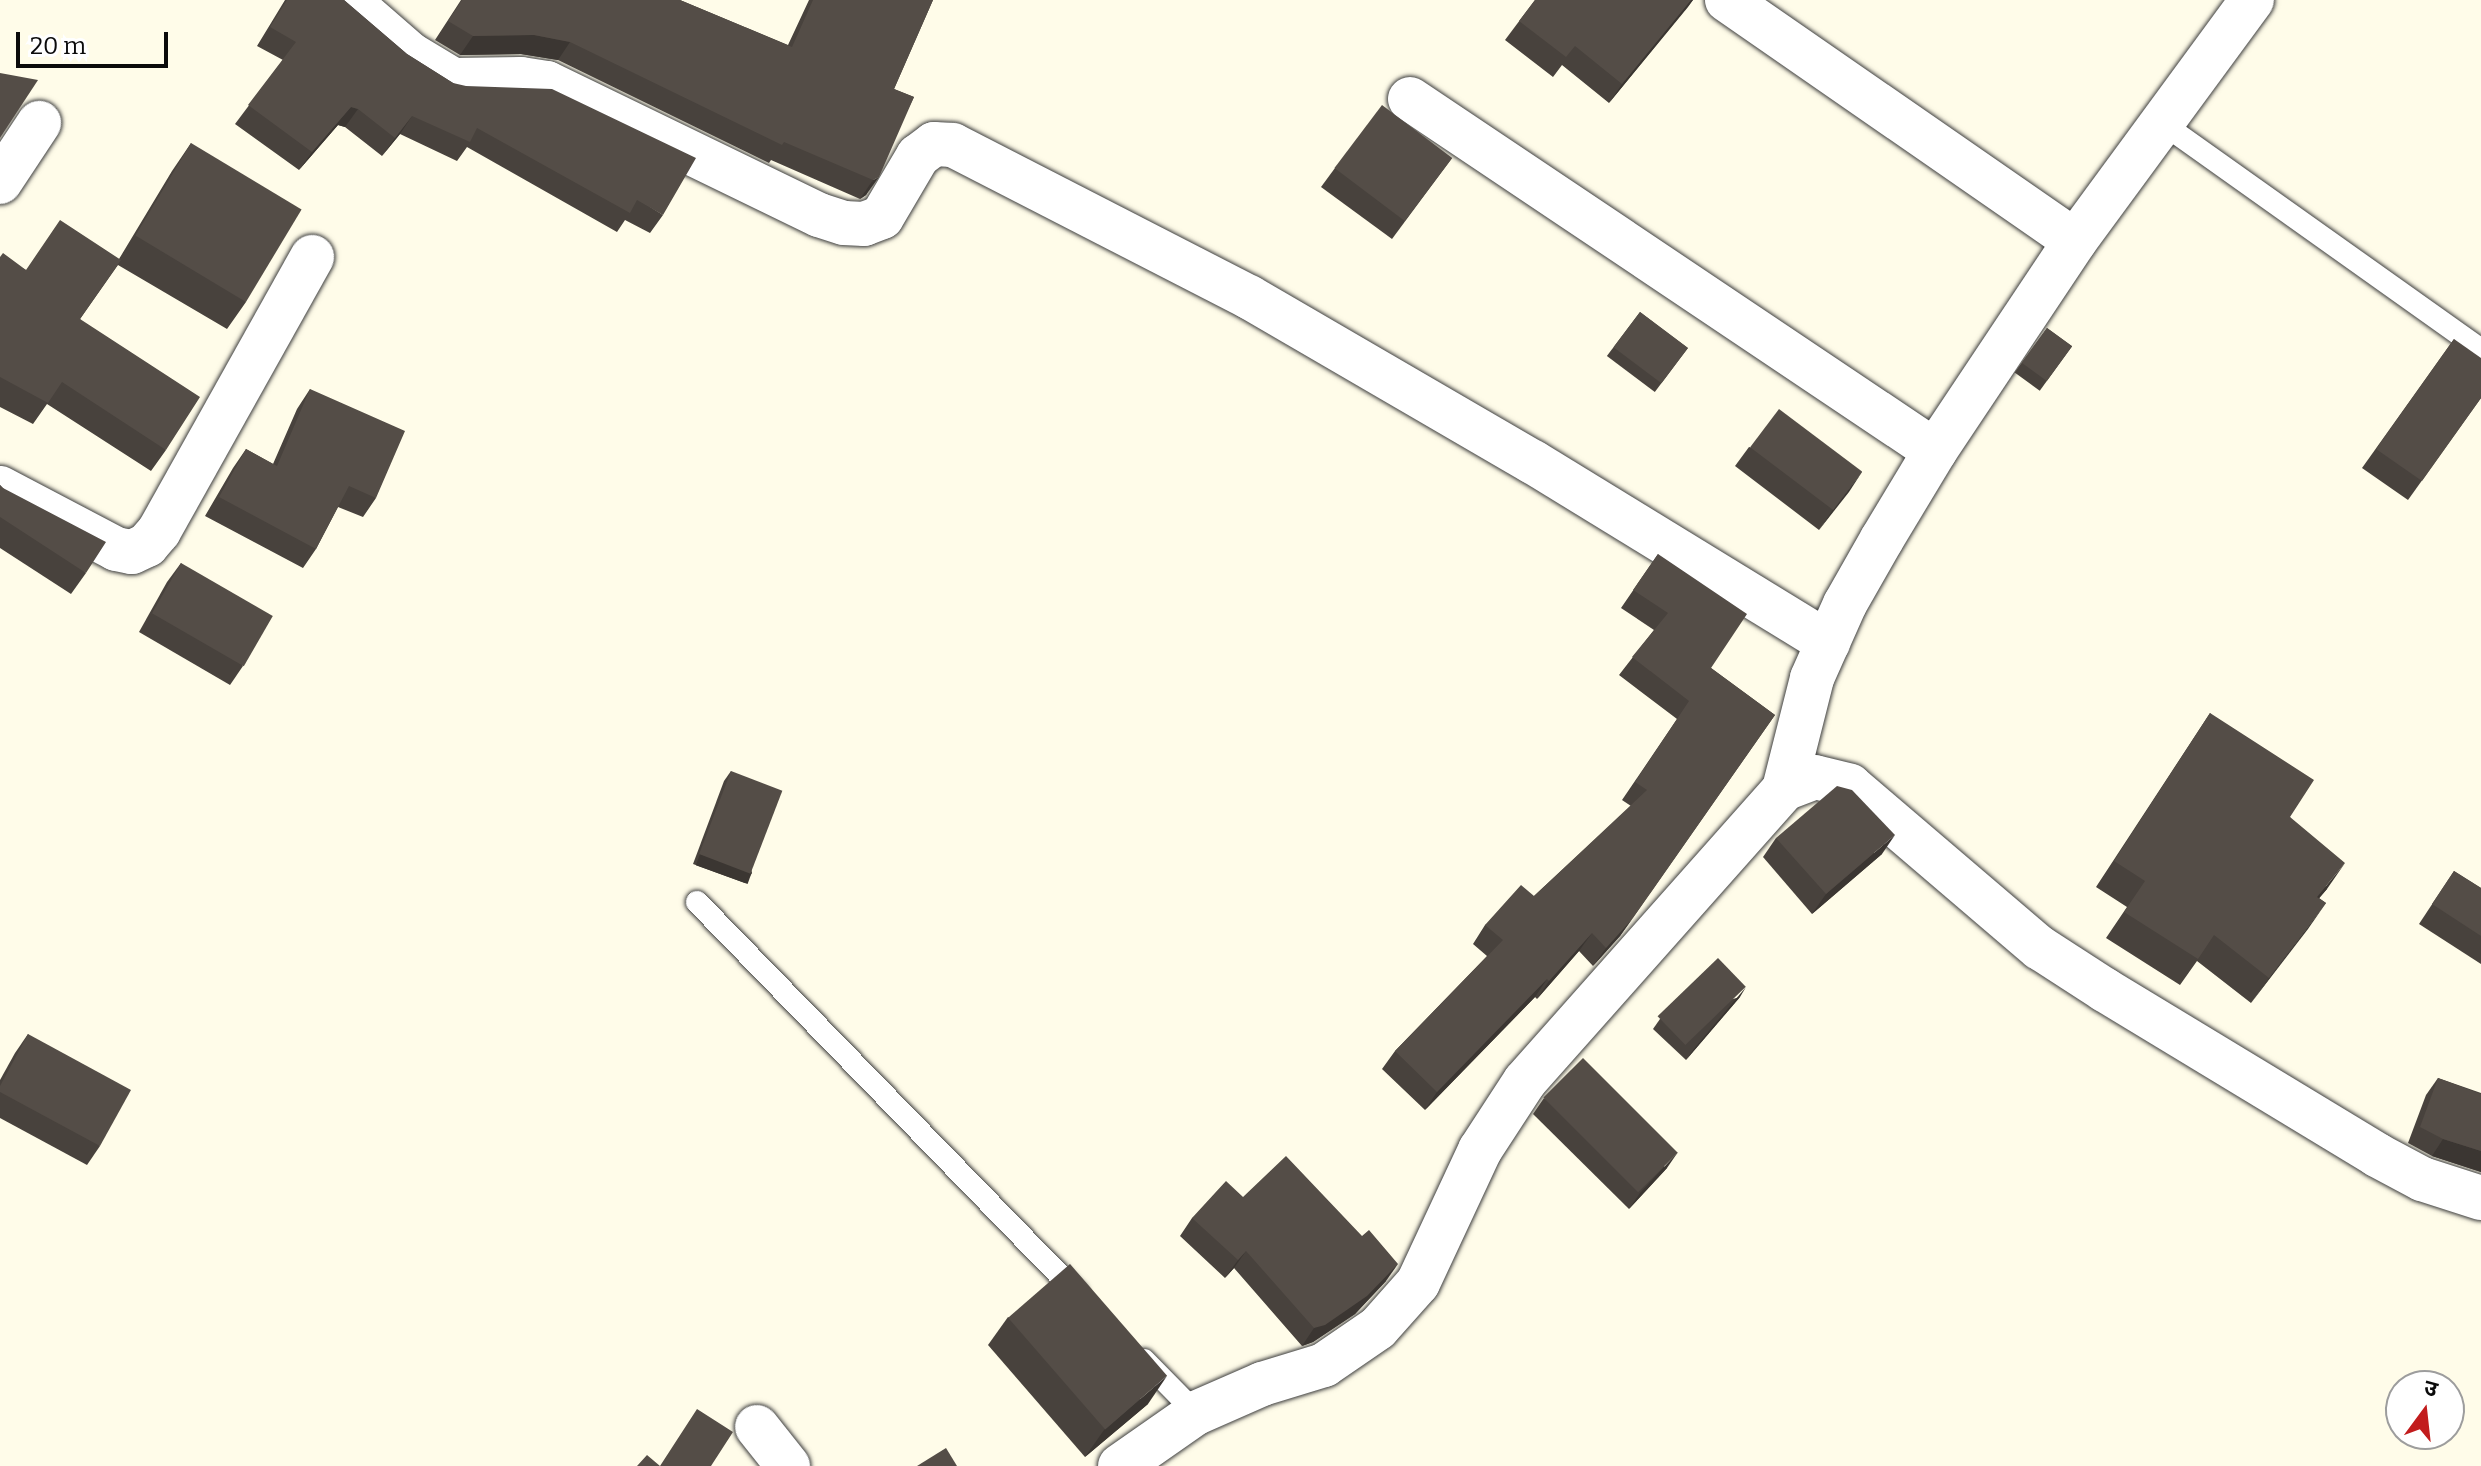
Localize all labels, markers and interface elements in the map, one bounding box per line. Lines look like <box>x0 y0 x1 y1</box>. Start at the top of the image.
scale bar <box>20 16 172 66</box>
text: 20 m <box>30 32 86 60</box>
north arrow <box>2385 1370 2465 1450</box>
text: उ <box>2421 1374 2441 1403</box>

